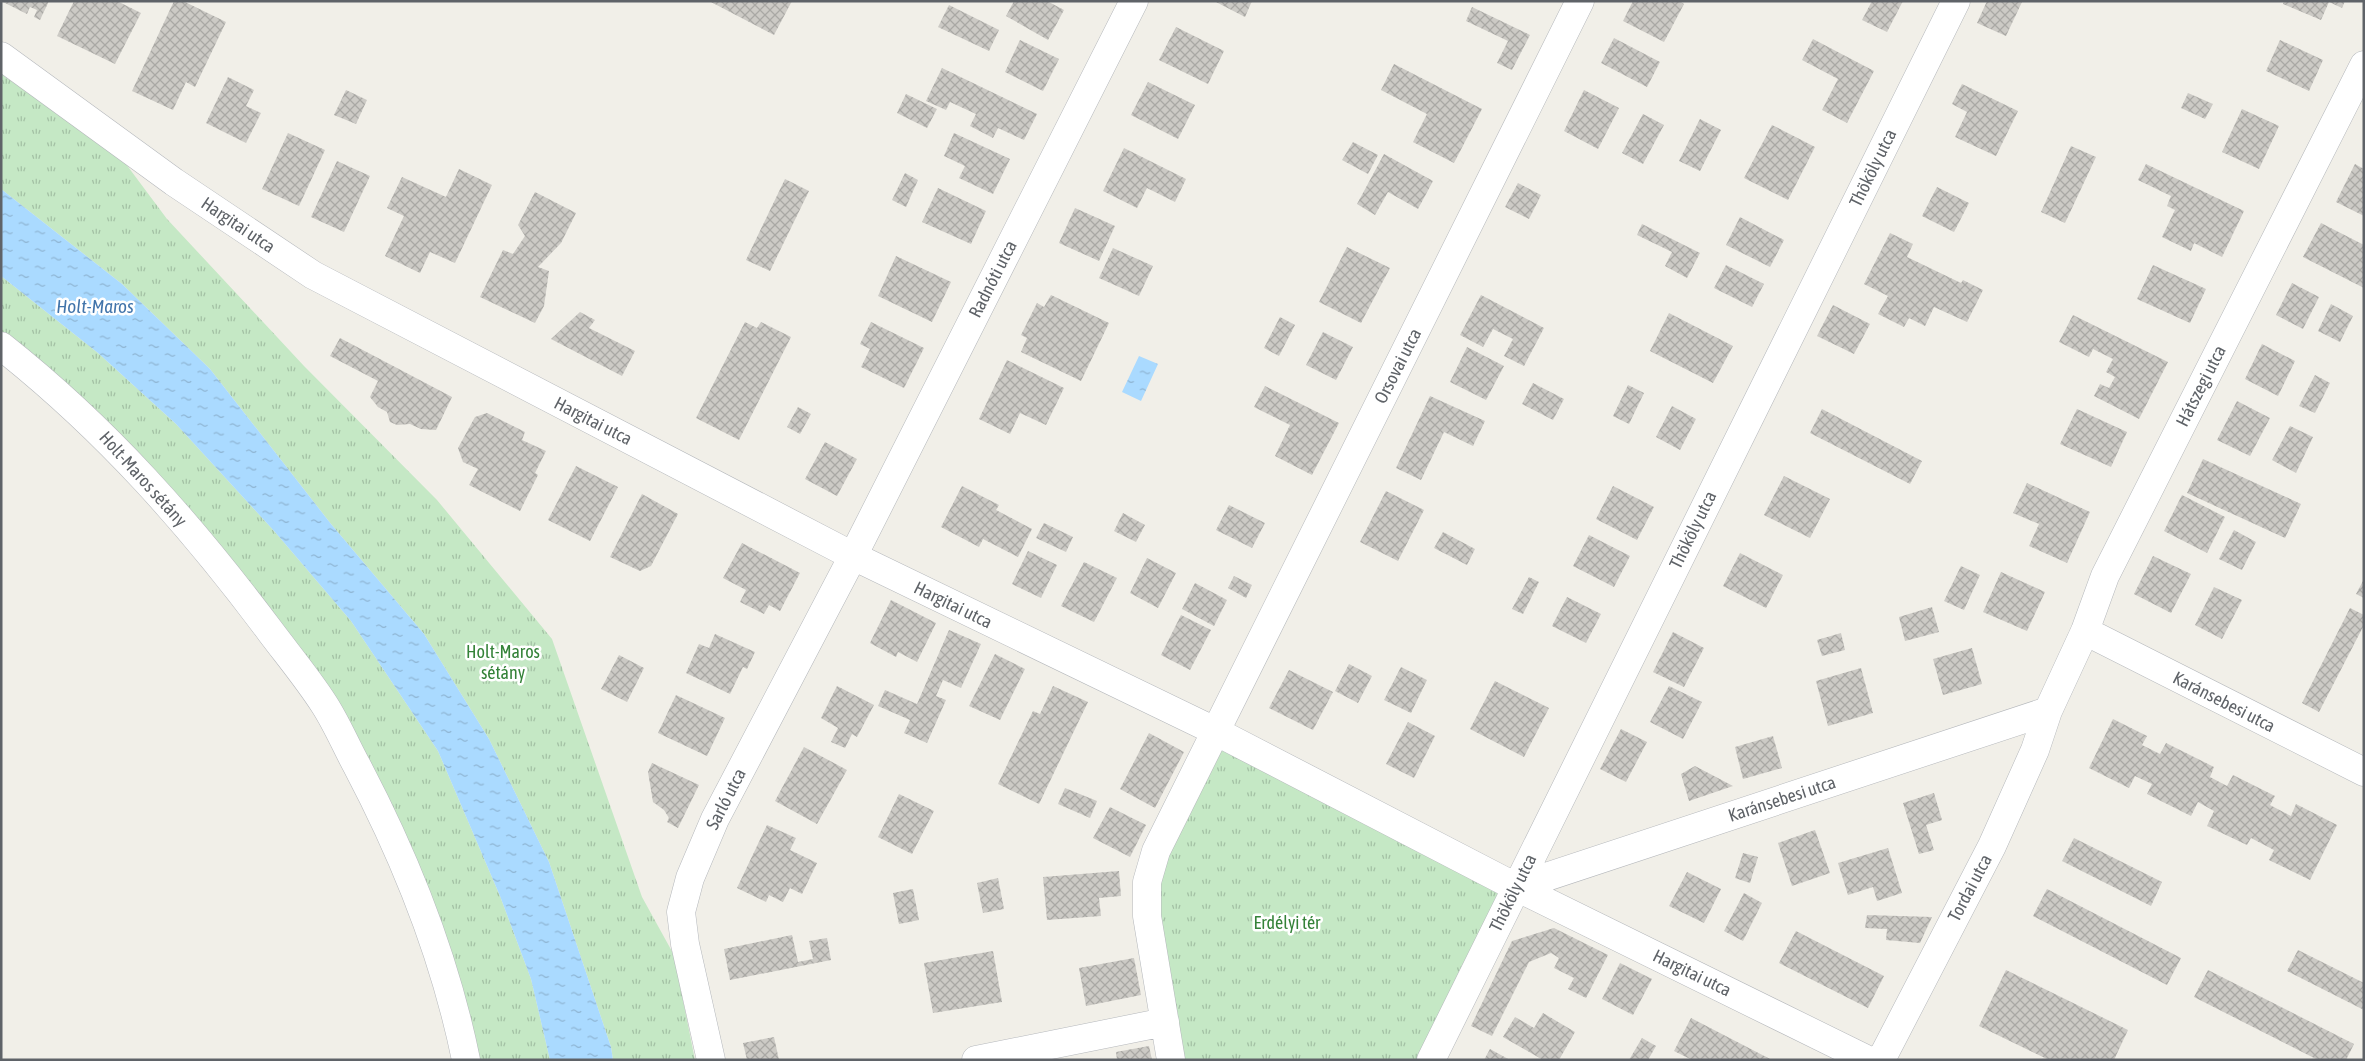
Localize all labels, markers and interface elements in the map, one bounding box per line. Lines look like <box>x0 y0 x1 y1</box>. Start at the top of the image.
street label: Thököly utca <box>1845 125 1900 210</box>
street label: Hargitai utca <box>197 192 279 257</box>
street label: Radnóti utca <box>964 237 1021 321</box>
water label: Holt-Maros <box>56 295 134 317</box>
street label: Orsovai utca <box>1370 325 1425 407</box>
street label: Hátszegi utca <box>2171 342 2230 430</box>
street label: Hargitai utca <box>551 392 636 449</box>
street label: Holt-Maros sétány <box>95 427 192 531</box>
street label: Thököly utca <box>1665 487 1720 572</box>
street label: Hargitai utca <box>911 577 996 632</box>
park label: Holt-Maros sétány <box>466 641 540 683</box>
street label: Karánsebesi utca <box>2170 667 2279 736</box>
street label: Sarló utca <box>701 765 750 833</box>
street label: Karánsebesi utca <box>1725 771 1838 826</box>
street label: Thököly utca <box>1485 850 1540 935</box>
street label: Tordai utca <box>1943 851 1996 925</box>
park label: Erdélyi tér <box>1254 912 1321 933</box>
street label: Hargitai utca <box>1650 945 1735 1000</box>

